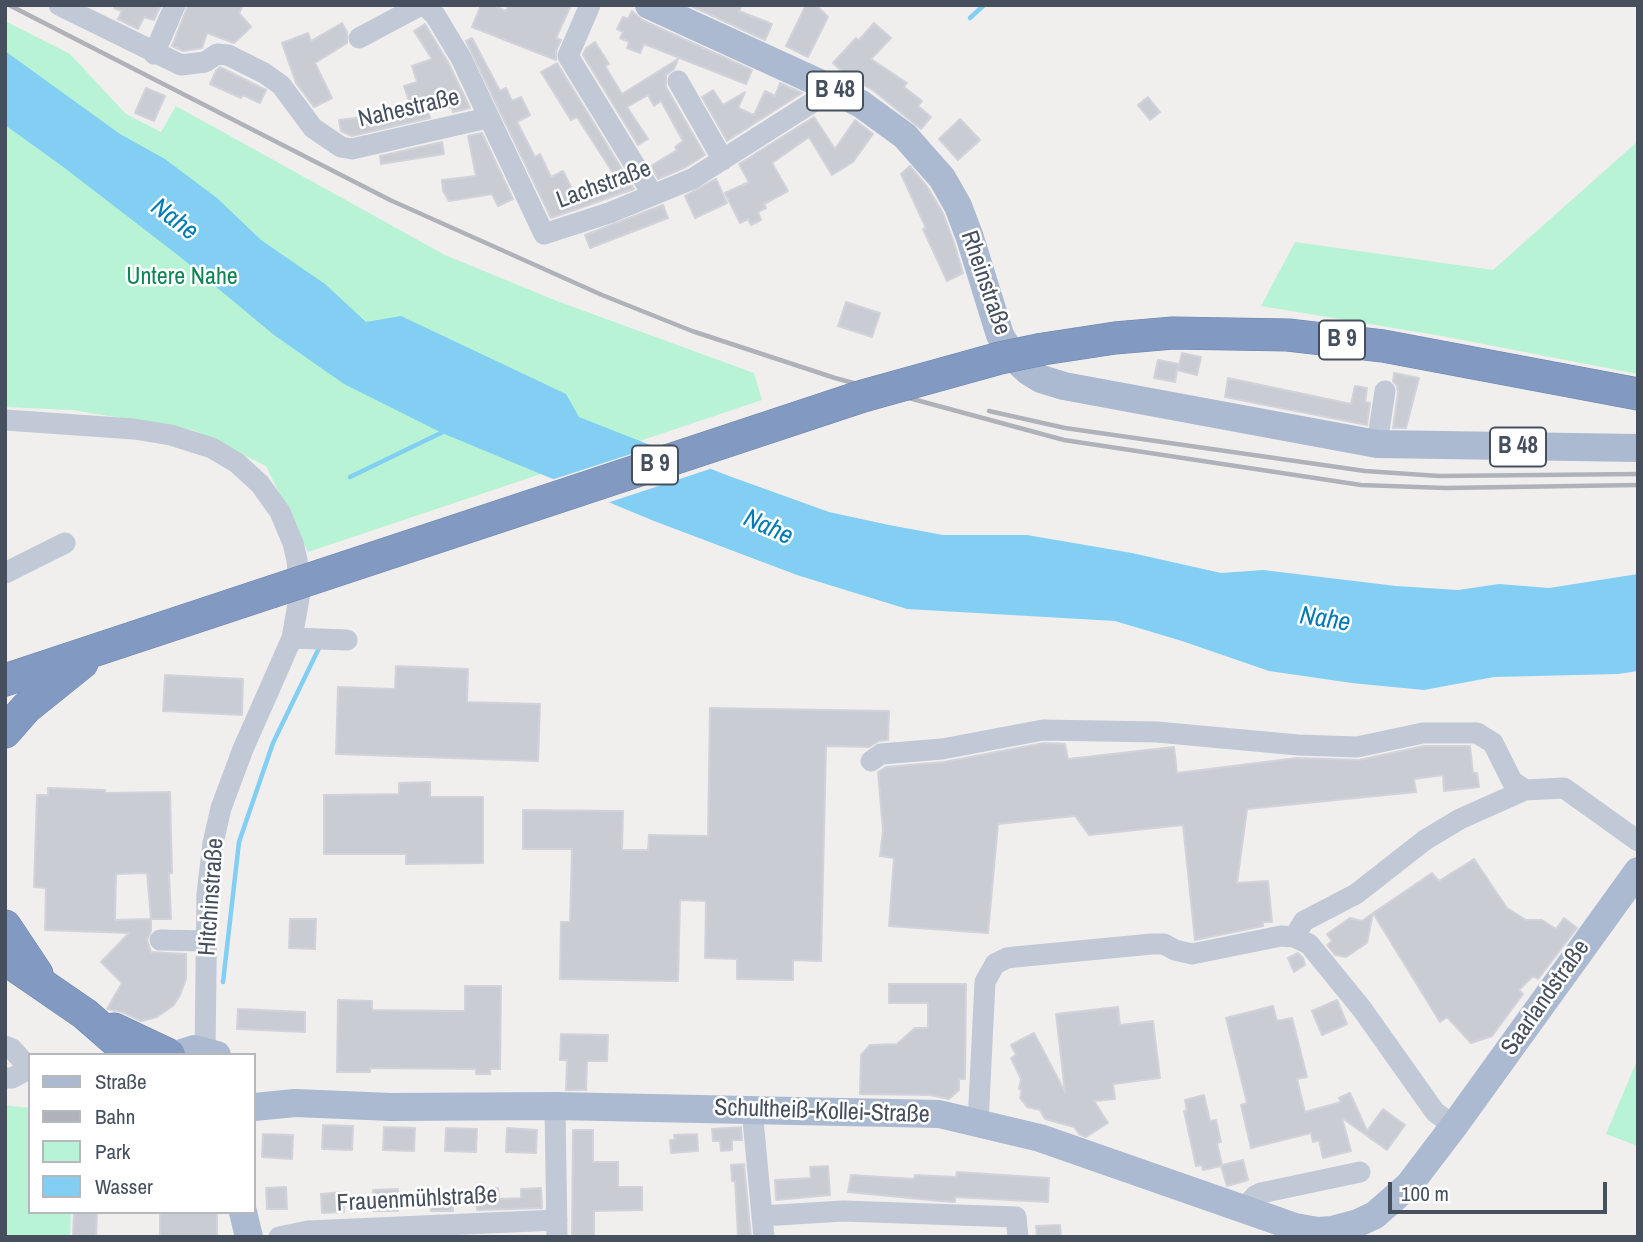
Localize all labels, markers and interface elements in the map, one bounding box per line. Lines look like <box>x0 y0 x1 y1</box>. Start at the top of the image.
road number: B 48 <box>807 72 863 110</box>
street label: Nahestraße <box>356 83 462 135</box>
street label: Lachstraße <box>553 155 655 215</box>
water label: Nahe <box>144 192 204 248</box>
street label: Rheinstraße <box>954 227 1016 339</box>
park label: Untere Nahe <box>126 264 238 292</box>
road number: B 9 <box>1319 320 1365 360</box>
road number: B 48 <box>1490 428 1546 466</box>
road number: B 9 <box>632 446 678 485</box>
water label: Nahe <box>738 503 798 553</box>
water label: Nahe <box>1297 601 1353 639</box>
street label: Hitchinstraße <box>194 837 230 957</box>
street label: Saarlandstraße <box>1496 935 1596 1061</box>
legend <box>28 1053 256 1214</box>
text: Straße <box>95 1067 147 1096</box>
street label: Schultheiß-Kollei-Straße <box>714 1094 930 1130</box>
text: Bahn <box>95 1102 135 1131</box>
text: Park <box>95 1137 130 1166</box>
scale bar <box>1391 1168 1610 1212</box>
text: Wasser <box>95 1172 153 1201</box>
text: 100 m <box>1401 1179 1449 1208</box>
street label: Frauenmühlstraße <box>336 1181 498 1219</box>

